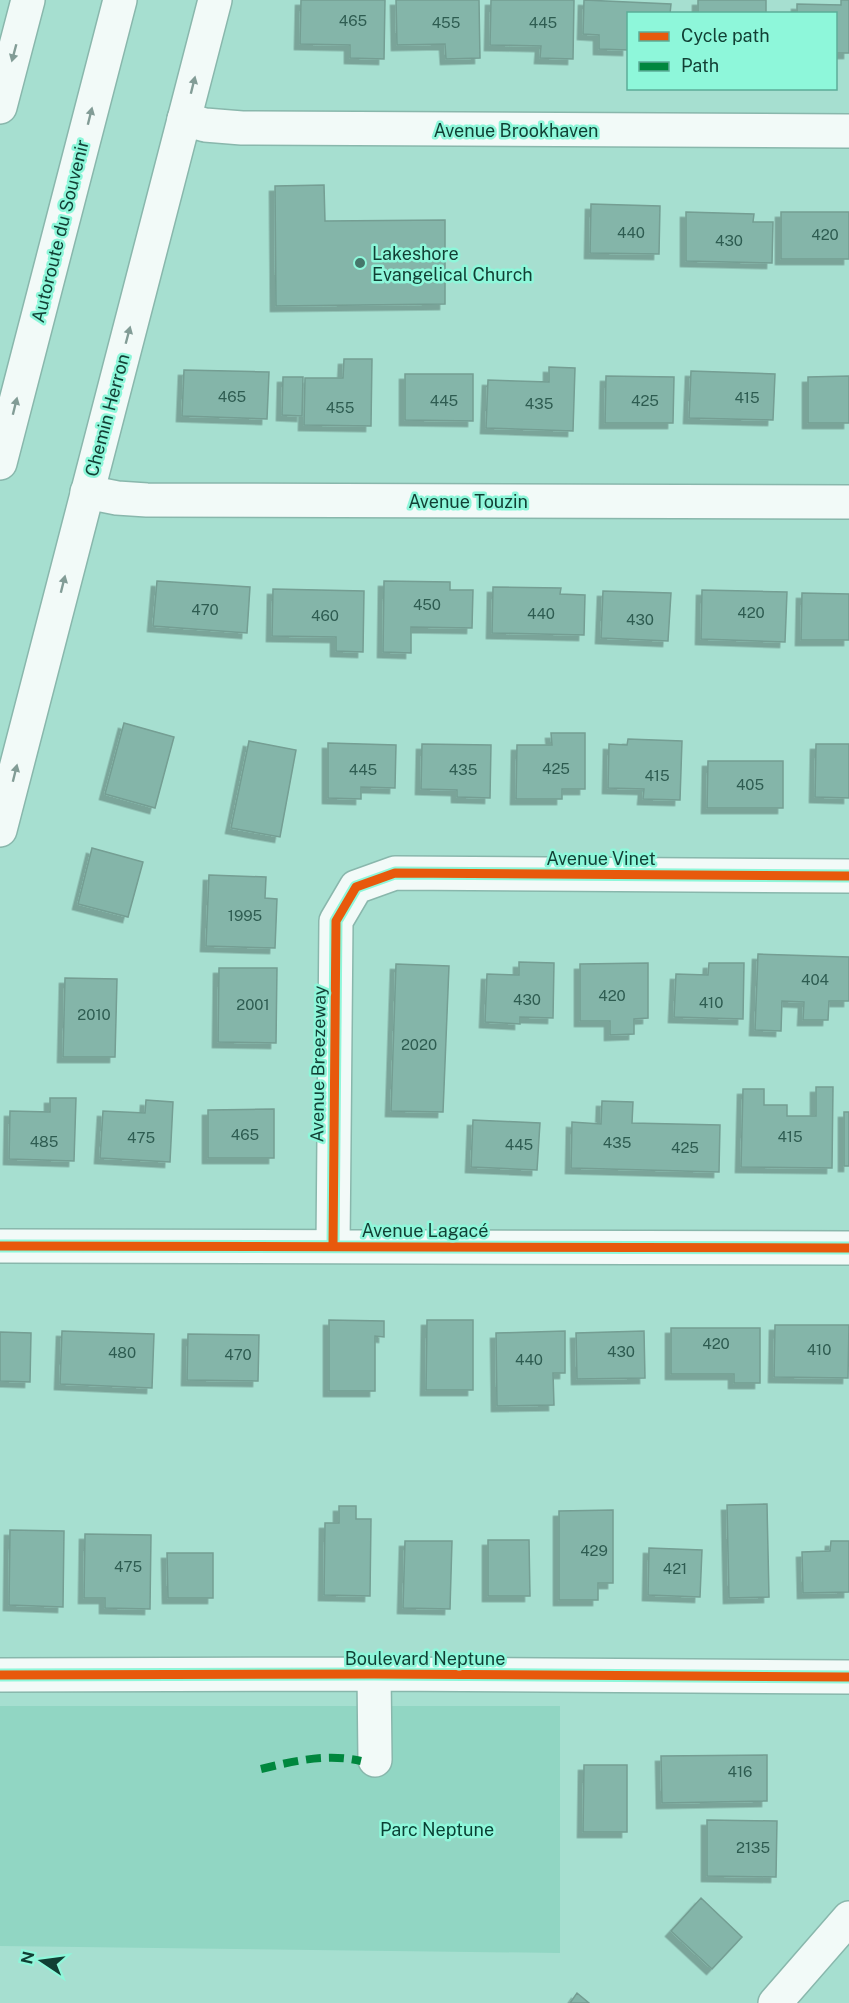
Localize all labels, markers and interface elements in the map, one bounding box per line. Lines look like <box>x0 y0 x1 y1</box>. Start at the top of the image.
house number: 465 <box>339 12 367 29</box>
legend <box>627 12 837 90</box>
house number: 455 <box>432 14 460 31</box>
house number: 445 <box>529 14 557 31</box>
text: Cycle path <box>681 25 770 46</box>
one-way arrow <box>8 44 18 62</box>
text: Path <box>681 55 719 76</box>
one-way arrow <box>189 76 199 94</box>
one-way arrow <box>85 107 95 125</box>
street label: Avenue Brookhaven <box>434 120 599 141</box>
street label: Autoroute du Souvenir <box>27 137 93 325</box>
house number: 440 <box>617 224 645 241</box>
house number: 420 <box>811 226 839 243</box>
house number: 430 <box>715 232 743 249</box>
place label: Lakeshore Evangelical Church <box>372 243 533 285</box>
marker: Lakeshore Evangelical Church <box>353 256 367 270</box>
one-way arrow <box>124 326 134 344</box>
street label: Chemin Herron <box>81 351 133 479</box>
house number: 465 <box>218 388 246 405</box>
house number: 415 <box>734 389 760 406</box>
house number: 445 <box>430 392 458 409</box>
house number: 425 <box>631 392 659 409</box>
house number: 435 <box>525 395 553 412</box>
one-way arrow <box>10 397 20 415</box>
house number: 455 <box>326 399 354 416</box>
street label: Avenue Touzin <box>408 491 528 512</box>
one-way arrow <box>59 575 69 594</box>
house number: 450 <box>413 596 441 613</box>
house number: 470 <box>191 601 219 618</box>
house number: 420 <box>737 604 765 621</box>
house number: 440 <box>527 605 555 622</box>
house number: 460 <box>311 607 339 624</box>
house number: 430 <box>626 611 654 628</box>
house number: 425 <box>542 760 570 777</box>
house number: 445 <box>349 761 377 778</box>
house number: 435 <box>449 761 477 778</box>
one-way arrow <box>10 764 20 782</box>
house number: 415 <box>644 767 670 784</box>
house number: 405 <box>736 776 764 793</box>
street label: Avenue Vinet <box>546 848 656 869</box>
house number: 1995 <box>228 907 262 924</box>
house number: 404 <box>801 971 829 988</box>
street label: Avenue Breezeway <box>306 985 330 1143</box>
house number: 420 <box>598 987 626 1004</box>
house number: 430 <box>513 991 541 1008</box>
house number: 410 <box>699 994 723 1011</box>
house number: 2001 <box>236 996 270 1013</box>
house number: 2010 <box>77 1006 111 1023</box>
house number: 2020 <box>401 1036 437 1053</box>
house number: 465 <box>231 1126 259 1143</box>
house number: 415 <box>777 1128 803 1145</box>
house number: 475 <box>127 1129 155 1146</box>
house number: 485 <box>30 1133 58 1150</box>
house number: 435 <box>603 1134 631 1151</box>
house number: 445 <box>505 1136 533 1153</box>
house number: 425 <box>671 1139 699 1156</box>
street label: Avenue Lagacé <box>362 1220 488 1241</box>
house number: 420 <box>702 1335 730 1352</box>
house number: 410 <box>807 1341 831 1358</box>
house number: 430 <box>607 1343 635 1360</box>
house number: 480 <box>108 1344 136 1361</box>
house number: 470 <box>224 1346 252 1363</box>
house number: 440 <box>515 1351 543 1368</box>
house number: 429 <box>580 1542 608 1559</box>
house number: 475 <box>114 1558 142 1575</box>
house number: 421 <box>663 1560 687 1577</box>
street label: Boulevard Neptune <box>345 1648 505 1669</box>
house number: 416 <box>728 1763 752 1780</box>
park label: Parc Neptune <box>380 1819 494 1840</box>
house number: 2135 <box>736 1839 770 1856</box>
north arrow <box>12 1931 72 1991</box>
text: N <box>17 1950 39 1966</box>

